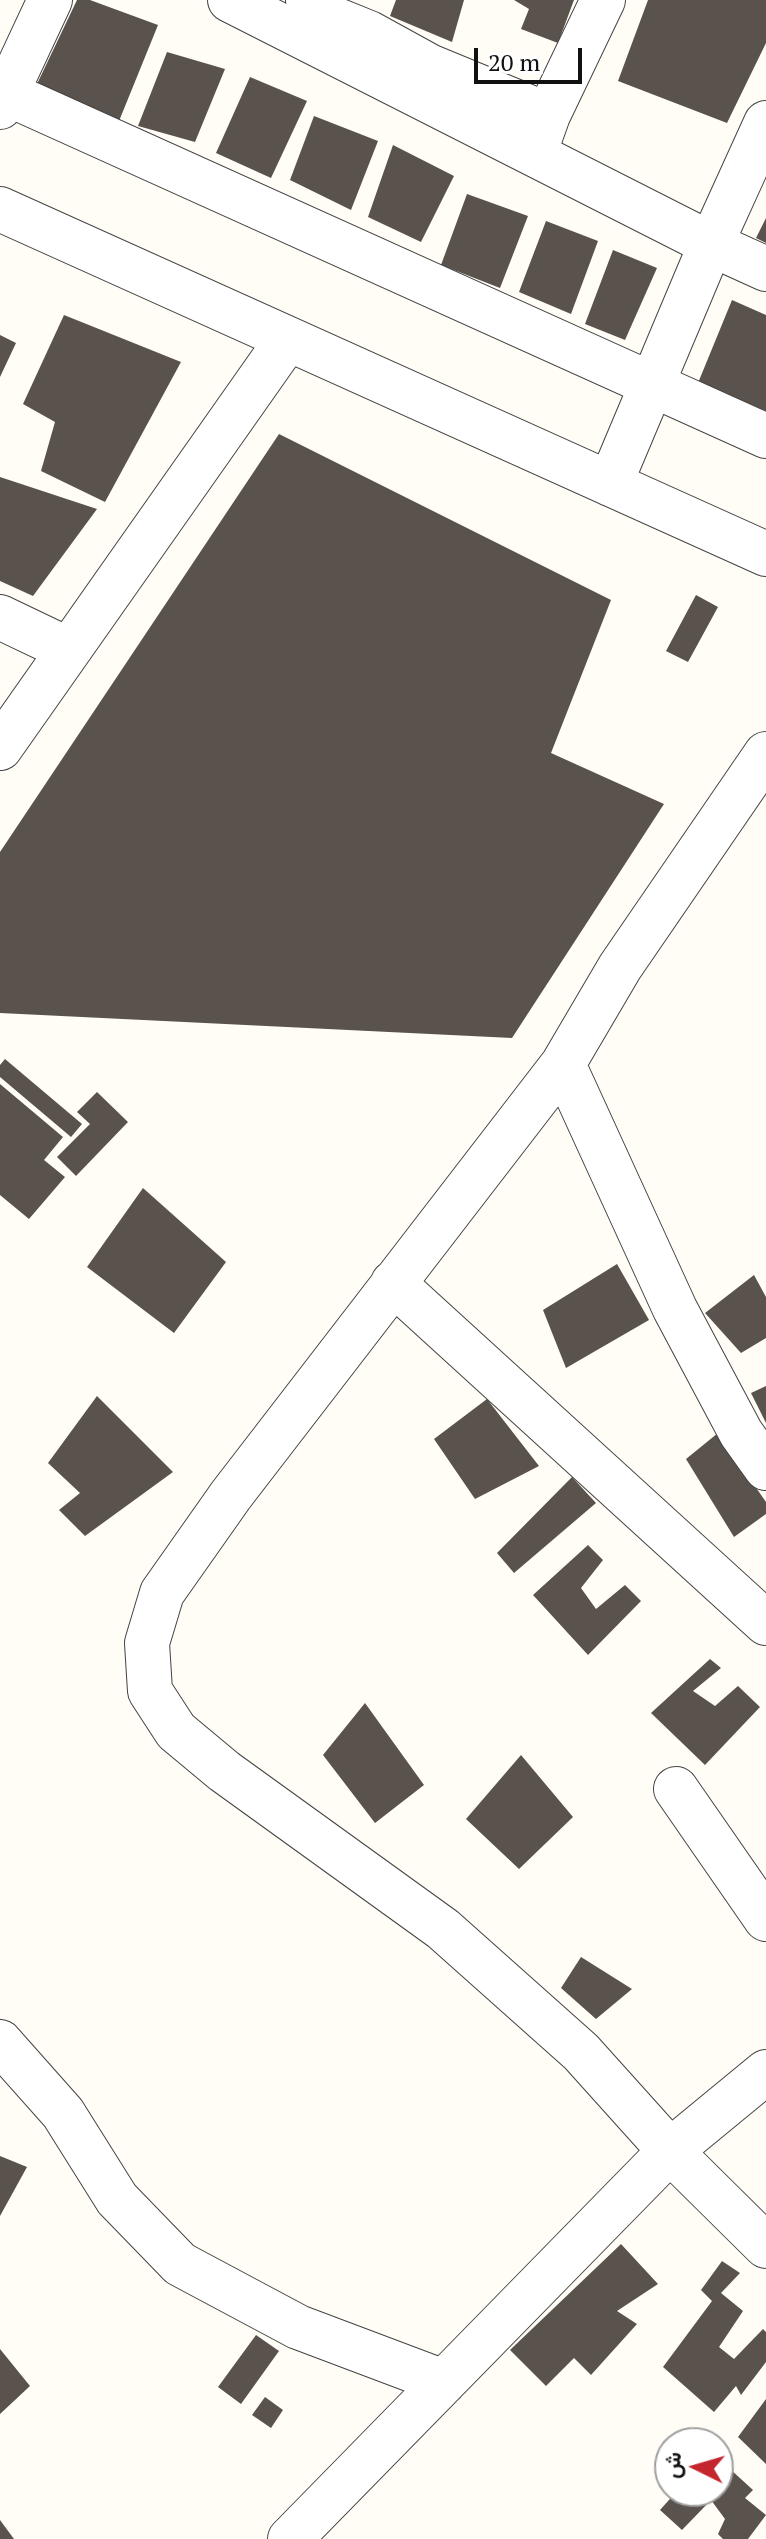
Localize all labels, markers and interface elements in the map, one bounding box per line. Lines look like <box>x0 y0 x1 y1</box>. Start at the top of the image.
scale bar <box>478 32 586 82</box>
text: 20 m <box>488 46 540 78</box>
north arrow <box>654 2427 734 2507</box>
text: ش <box>656 2451 687 2479</box>

